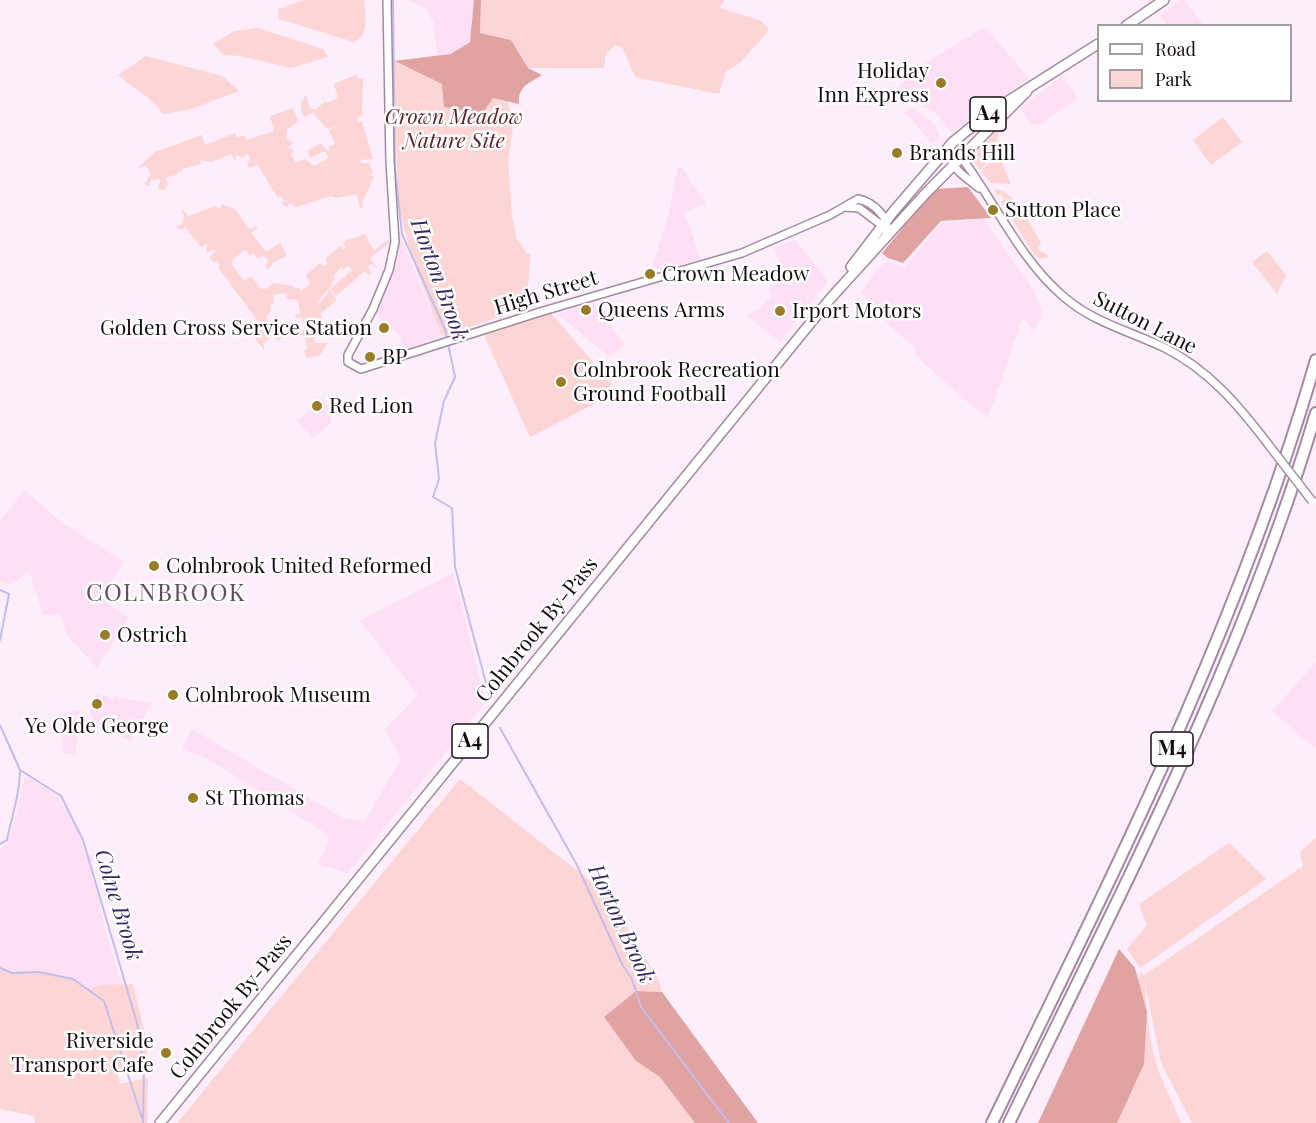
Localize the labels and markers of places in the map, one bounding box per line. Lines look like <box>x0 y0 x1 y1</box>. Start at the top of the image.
place label: Holiday Inn Express <box>817 58 929 108</box>
marker: Holiday Inn Express <box>934 76 948 90</box>
place label: Brands Hill <box>909 140 1015 166</box>
marker: Brands Hill <box>890 146 904 160</box>
place label: Sutton Place <box>1005 197 1121 223</box>
marker: Sutton Place <box>986 203 1000 217</box>
place label: Crown Meadow <box>662 261 809 287</box>
marker: Crown Meadow <box>643 267 657 281</box>
place label: Queens Arms <box>598 297 725 323</box>
place label: Irport Motors <box>792 298 921 324</box>
marker: Queens Arms <box>579 303 593 317</box>
marker: Irport Motors <box>773 304 787 318</box>
place label: Golden Cross Service Station <box>100 315 372 341</box>
marker: Golden Cross Service Station <box>377 321 391 335</box>
place label: BP <box>382 344 407 370</box>
marker: BP <box>363 350 377 364</box>
place label: Colnbrook Recreation Ground Football <box>573 357 780 407</box>
marker: Colnbrook Recreation Ground Football <box>554 375 568 389</box>
place label: Red Lion <box>329 393 413 419</box>
marker: Red Lion <box>310 399 324 413</box>
place label: Colnbrook United Reformed <box>166 553 432 579</box>
marker: Colnbrook United Reformed <box>147 559 161 573</box>
place label: Ostrich <box>117 622 187 648</box>
marker: Ostrich <box>98 628 112 642</box>
place label: Colnbrook Museum <box>185 682 371 708</box>
marker: Colnbrook Museum <box>166 688 180 702</box>
marker: Ye Olde George <box>90 697 104 711</box>
place label: Ye Olde George <box>25 713 169 739</box>
place label: St Thomas <box>205 785 304 811</box>
marker: St Thomas <box>186 791 200 805</box>
place label: Riverside Transport Cafe <box>11 1028 154 1078</box>
marker: Riverside Transport Cafe <box>159 1046 173 1060</box>

